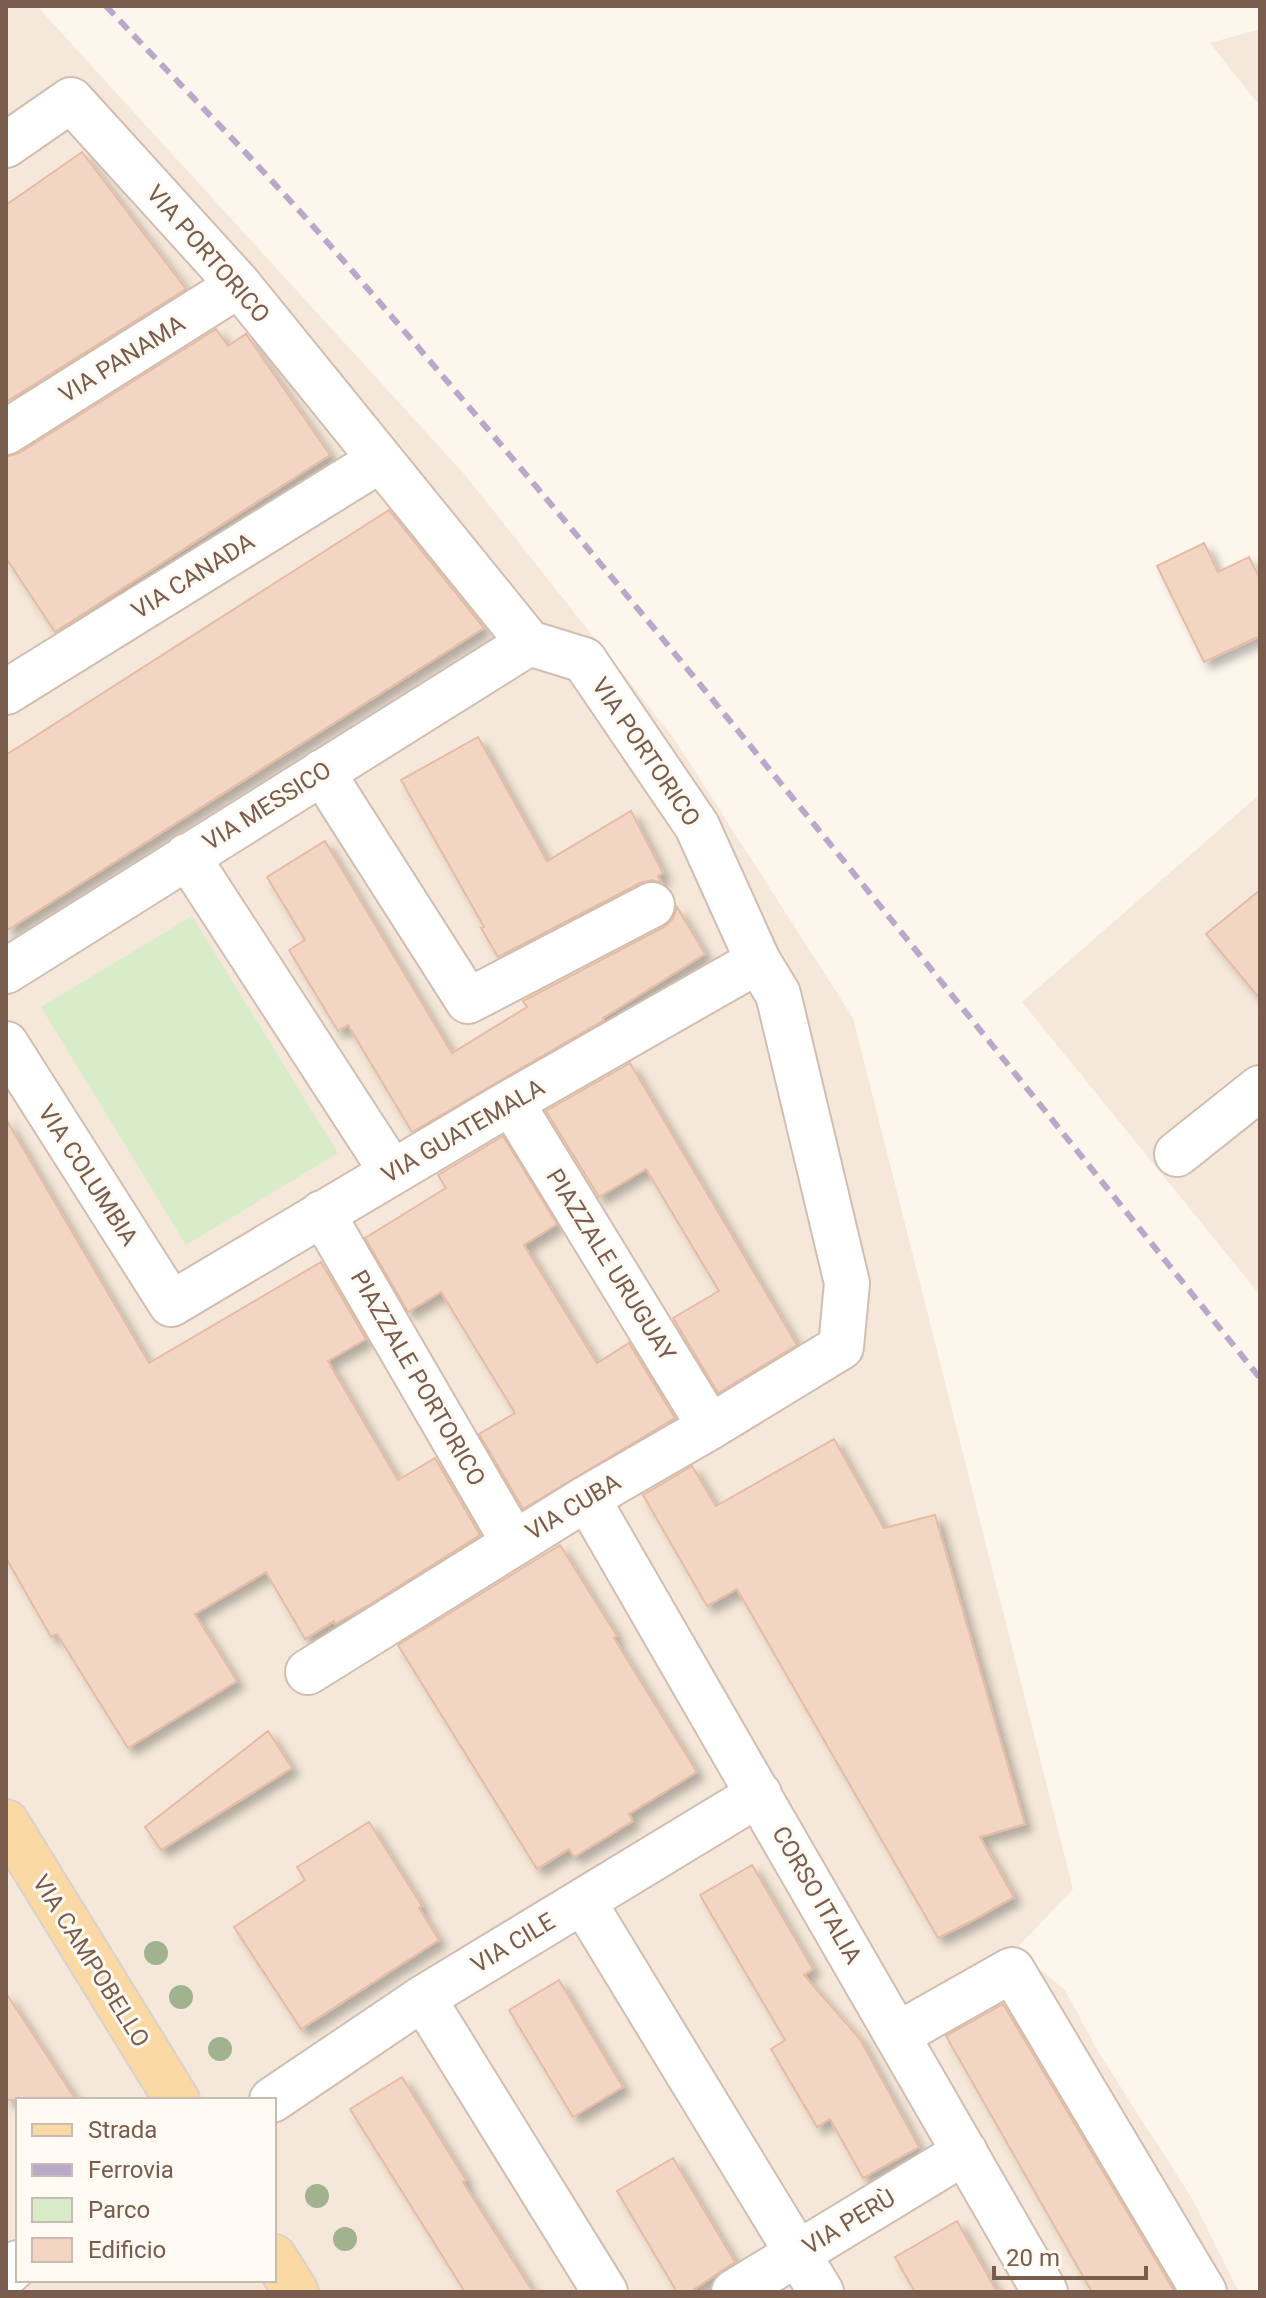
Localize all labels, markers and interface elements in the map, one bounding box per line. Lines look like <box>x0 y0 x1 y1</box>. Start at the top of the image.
street label: VIA PORTORICO <box>141 179 275 329</box>
street label: VIA PANAMA <box>54 309 190 409</box>
street label: VIA CANADA <box>127 527 260 625</box>
street label: VIA PORTORICO <box>586 672 706 832</box>
street label: VIA MESSICO <box>198 756 336 856</box>
street label: VIA GUATEMALA <box>377 1073 550 1189</box>
street label: VIA COLUMBIA <box>32 1099 144 1251</box>
street label: PIAZZALE URUGUAY <box>541 1164 682 1367</box>
street label: PIAZZALE PORTORICO <box>345 1265 491 1491</box>
street label: VIA CUBA <box>521 1468 626 1546</box>
street label: CORSO ITALIA <box>766 1821 868 1969</box>
street label: VIA CAMPOBELLO <box>27 1870 155 2052</box>
street label: VIA CILE <box>466 1907 560 1979</box>
legend <box>16 2098 276 2282</box>
text: Strada <box>88 2116 157 2144</box>
text: Ferrovia <box>88 2156 174 2184</box>
street label: VIA PERÙ <box>798 2184 900 2260</box>
text: Parco <box>88 2196 150 2224</box>
scale bar <box>994 2230 1146 2280</box>
text: Edificio <box>88 2236 166 2264</box>
text: 20 m <box>1006 2244 1060 2272</box>

